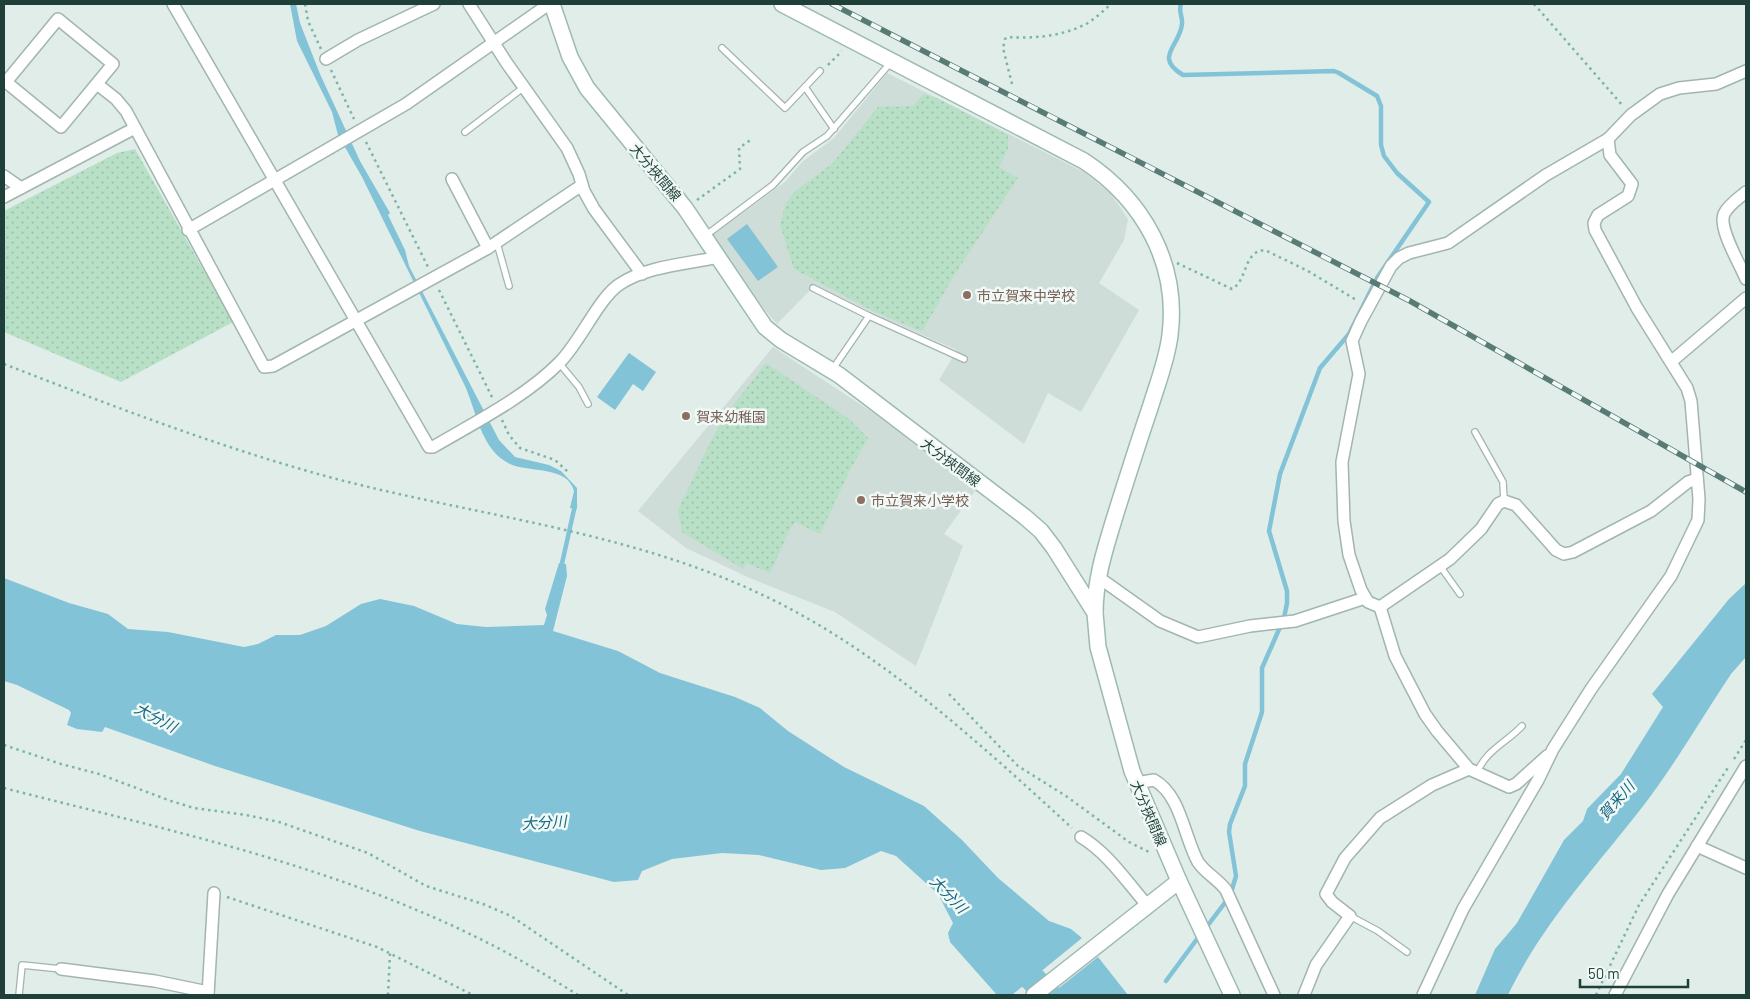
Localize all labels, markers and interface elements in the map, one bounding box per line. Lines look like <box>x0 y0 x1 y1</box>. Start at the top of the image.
street label: 大分挾間線 <box>627 140 685 204</box>
place label: 市立賀来中学校 <box>977 287 1075 304</box>
marker: 市立賀来中学校 <box>961 289 973 301</box>
place label: 賀来幼稚園 <box>696 408 766 425</box>
marker: 賀来幼稚園 <box>680 410 692 422</box>
street label: 大分挾間線 <box>918 434 984 490</box>
place label: 市立賀来小学校 <box>871 492 969 509</box>
marker: 市立賀来小学校 <box>855 494 867 506</box>
water label: 大分川 <box>132 698 182 736</box>
water label: 賀来川 <box>1594 776 1639 823</box>
street label: 大分挾間線 <box>1128 777 1170 849</box>
water label: 大分川 <box>521 811 569 833</box>
water label: 大分川 <box>927 872 972 918</box>
scale bar <box>1580 956 1688 988</box>
text: 50 m <box>1588 964 1620 982</box>

